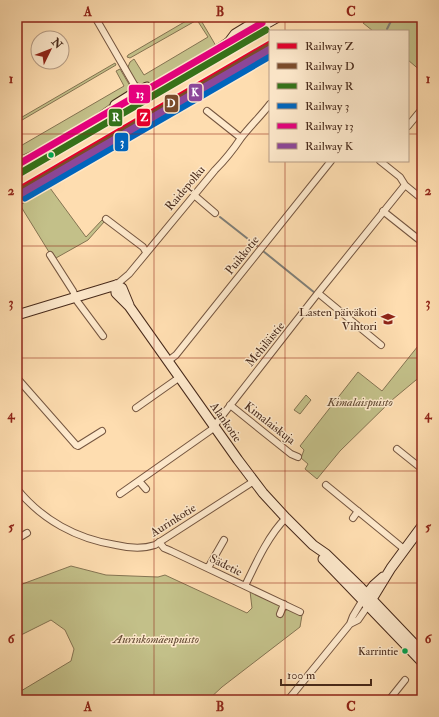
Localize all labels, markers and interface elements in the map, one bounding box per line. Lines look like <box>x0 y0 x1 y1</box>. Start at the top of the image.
text: A <box>83 4 93 20</box>
text: B <box>216 4 224 20</box>
text: C <box>346 4 356 20</box>
north arrow <box>30 30 70 70</box>
legend <box>269 30 409 162</box>
text: N <box>48 35 66 52</box>
text: Railway Z <box>305 39 354 54</box>
text: Railway D <box>305 59 355 74</box>
text: 1 <box>9 71 14 87</box>
text: 1 <box>426 71 431 87</box>
text: Railway R <box>305 79 354 94</box>
line badge: K <box>188 83 203 102</box>
line badge: 13 <box>128 84 151 104</box>
text: K <box>191 86 200 99</box>
text: 13 <box>136 88 144 101</box>
line badge: D <box>164 94 179 113</box>
text: D <box>167 97 176 110</box>
text: Railway 3 <box>305 99 349 114</box>
line badge: R <box>108 108 123 127</box>
line badge: Z <box>136 108 151 127</box>
text: R <box>112 111 121 124</box>
text: Z <box>140 111 149 124</box>
text: Railway 13 <box>305 119 354 134</box>
line badge: 3 <box>114 132 129 152</box>
text: 3 <box>120 136 124 149</box>
text: Railway K <box>305 139 354 154</box>
unlabelled marker <box>46 150 56 160</box>
street label: Raidepolku <box>162 163 209 214</box>
text: 2 <box>8 183 15 199</box>
text: 2 <box>425 183 432 199</box>
street label: Puikkotie <box>222 233 263 278</box>
text: 3 <box>9 295 14 311</box>
text: 3 <box>426 295 431 311</box>
place label: Lasten päiväkoti Vihtori <box>299 305 377 334</box>
school or university icon: Lasten päiväkoti Vihtori <box>380 311 396 327</box>
street label: Mehiläistie <box>243 319 288 370</box>
park label: Kimalaispuisto <box>326 395 393 410</box>
street label: Alankotie <box>206 399 245 445</box>
street label: Kimalaiskuja <box>241 399 299 449</box>
text: 4 <box>6 407 15 423</box>
text: 4 <box>423 407 432 423</box>
street label: Aurinkotie <box>147 501 199 541</box>
text: 5 <box>8 519 14 535</box>
text: 5 <box>425 519 431 535</box>
street label: Sädetie <box>207 551 245 580</box>
text: 6 <box>8 631 16 647</box>
text: 6 <box>425 631 433 647</box>
park label: Aurinkomäenpuisto <box>111 632 199 647</box>
place label: Karrintie <box>358 645 398 658</box>
marker: Karrintie <box>400 646 410 656</box>
scale bar <box>281 661 371 687</box>
text: 100 m <box>287 668 316 683</box>
text: A <box>83 699 93 715</box>
text: B <box>216 699 224 715</box>
text: C <box>346 699 356 715</box>

